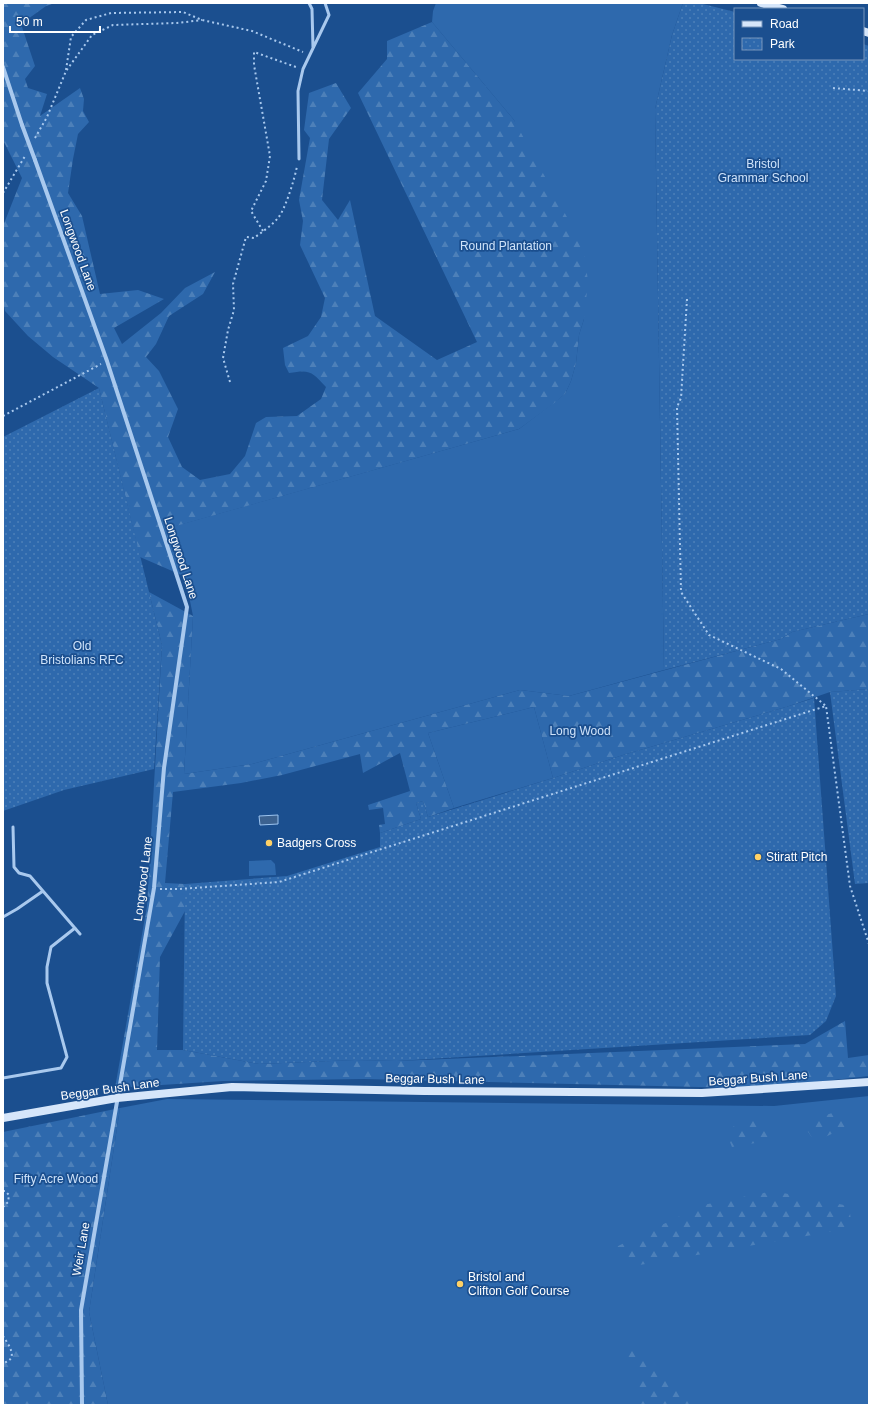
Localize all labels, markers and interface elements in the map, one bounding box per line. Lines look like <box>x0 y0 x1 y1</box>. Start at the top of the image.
scale bar <box>10 8 100 34</box>
legend <box>734 8 864 60</box>
text: 50 m <box>16 15 43 29</box>
text: Road <box>770 17 799 31</box>
text: Park <box>770 37 796 51</box>
park label: Bristol Grammar School <box>718 157 808 185</box>
street label: Longwood Lane <box>57 207 99 293</box>
park label: Round Plantation <box>460 239 552 253</box>
street label: Longwood Lane <box>161 515 201 601</box>
park label: Old Bristolians RFC <box>40 639 124 667</box>
park label: Long Wood <box>549 724 611 738</box>
street label: Longwood Lane <box>131 835 155 922</box>
place label: Badgers Cross <box>277 836 356 850</box>
marker: Badgers Cross <box>264 838 274 848</box>
place label: Stiratt Pitch <box>766 850 827 864</box>
marker: Stiratt Pitch <box>753 852 763 862</box>
street label: Beggar Bush Lane <box>708 1068 808 1088</box>
street label: Beggar Bush Lane <box>385 1071 485 1087</box>
street label: Beggar Bush Lane <box>60 1075 161 1103</box>
park label: Fifty Acre Wood <box>14 1172 98 1186</box>
street label: Weir Lane <box>69 1221 93 1277</box>
place label: Bristol and Clifton Golf Course <box>468 1270 570 1298</box>
marker: Bristol and Clifton Golf Course <box>455 1279 465 1289</box>

